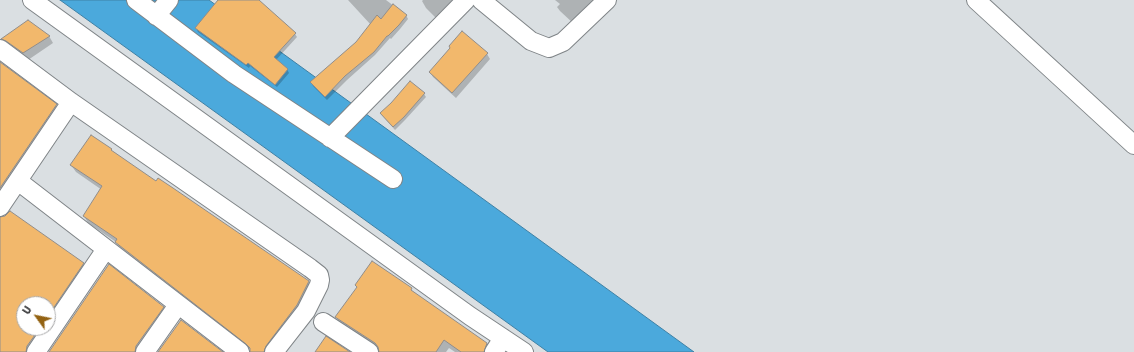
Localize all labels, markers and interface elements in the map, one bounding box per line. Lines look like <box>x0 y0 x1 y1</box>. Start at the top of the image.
north arrow <box>16 296 56 336</box>
text: U <box>19 303 34 316</box>

